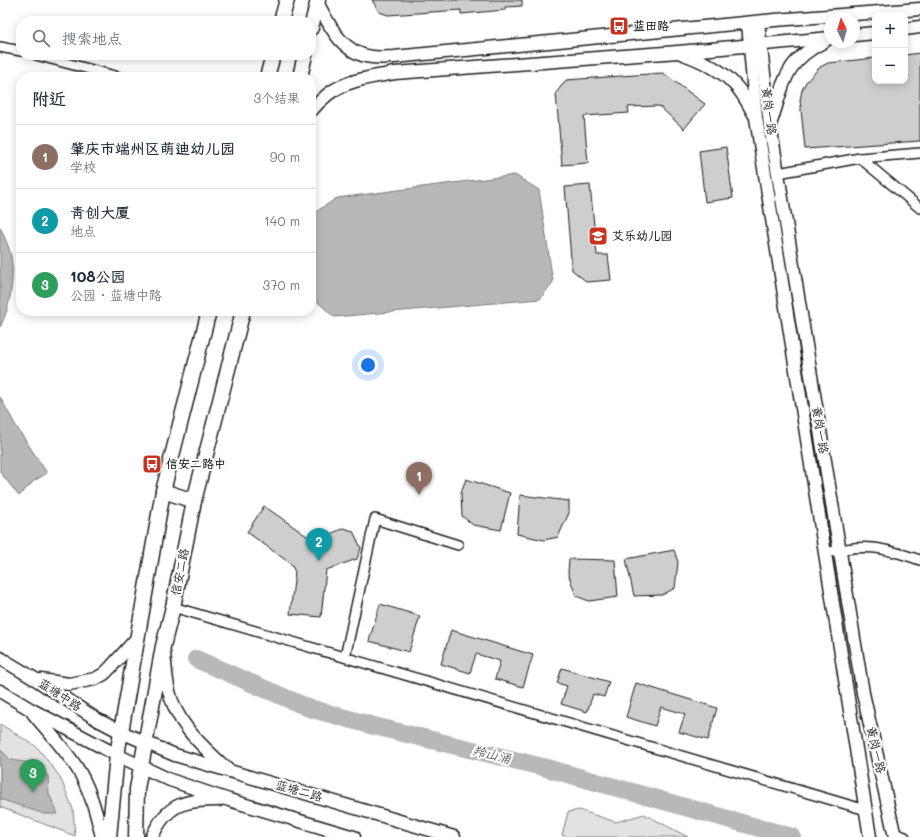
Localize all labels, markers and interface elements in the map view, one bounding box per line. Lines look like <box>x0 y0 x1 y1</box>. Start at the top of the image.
north arrow <box>824 12 860 48</box>
map controls <box>872 12 908 84</box>
button: + <box>872 12 908 48</box>
bus stop icon: 蓝田路 <box>608 15 630 37</box>
search box <box>16 16 316 60</box>
place label: 蓝田路 <box>633 17 669 33</box>
icon: search <box>30 27 52 49</box>
text: 搜索地点 <box>62 28 122 48</box>
button: − <box>872 48 908 84</box>
street label: 黄岗一路 <box>759 86 781 136</box>
text: 附近 <box>32 87 66 109</box>
text: 3个结果 <box>253 89 300 106</box>
text: 肇庆市端州区萌迪幼儿园 <box>70 138 235 158</box>
text: 1 <box>42 148 48 165</box>
text: 90 m <box>270 148 300 165</box>
text: 学校 <box>70 158 96 175</box>
text: 青创大厦 <box>70 202 130 222</box>
text: 2 <box>41 212 49 229</box>
text: 140 m <box>264 212 300 229</box>
text: 地点 <box>70 222 96 239</box>
school or university icon: 艾乐幼儿园 <box>587 225 609 247</box>
place label: 艾乐幼儿园 <box>612 227 672 243</box>
text: 108公园 <box>70 266 126 286</box>
text: 3 <box>41 276 49 293</box>
text: 370 m <box>263 276 300 293</box>
text: 公园 · 蓝塘中路 <box>70 286 162 303</box>
your location <box>358 355 378 375</box>
street label: 黄岗一路 <box>809 405 833 455</box>
bus stop icon: 信安二路中 <box>141 453 163 475</box>
place label: 信安二路中 <box>166 455 226 471</box>
pin: 1 <box>406 462 432 495</box>
pin: 2 <box>306 528 332 561</box>
street label: 信安二路 <box>167 547 191 597</box>
street label: 蓝塘中路 <box>36 674 85 714</box>
street label: 黄岗一路 <box>864 725 890 775</box>
water label: 羚山涌 <box>471 741 514 767</box>
pin: 3 <box>20 759 46 792</box>
street label: 蓝塘二路 <box>274 776 325 804</box>

